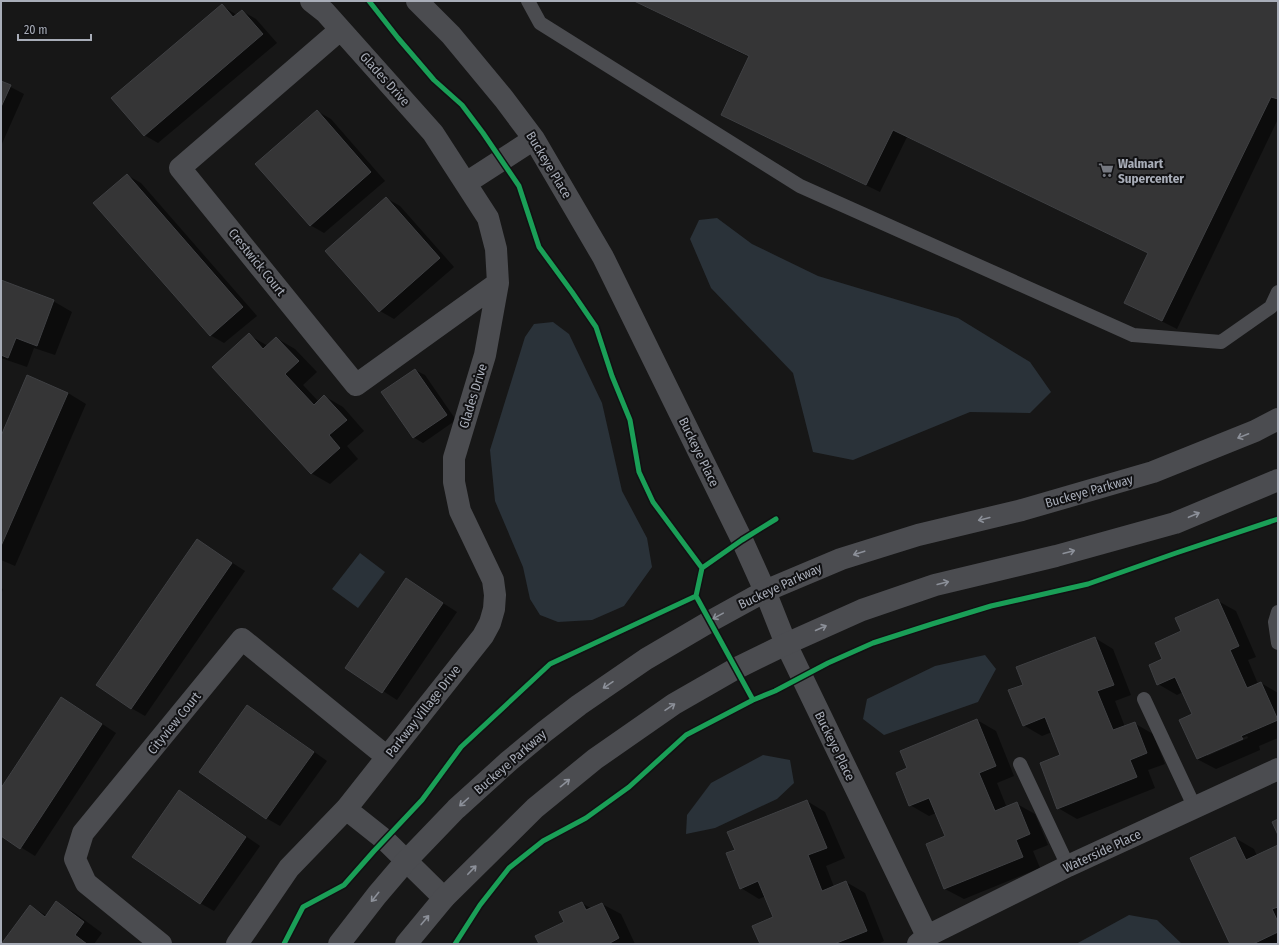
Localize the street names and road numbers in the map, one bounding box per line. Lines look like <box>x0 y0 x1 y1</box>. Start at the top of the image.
street label: Glades Drive <box>357 49 413 109</box>
street label: Buckeye Place <box>523 129 575 201</box>
street label: Crestwick Court <box>225 225 289 299</box>
street label: Glades Drive <box>456 362 490 430</box>
street label: Buckeye Place <box>676 415 722 489</box>
street label: Buckeye Parkway <box>1043 471 1135 511</box>
street label: Buckeye Parkway <box>736 560 824 612</box>
street label: Parkway Village Drive <box>383 662 463 760</box>
street label: Cityview Court <box>144 688 204 757</box>
street label: Buckeye Place <box>812 709 858 783</box>
street label: Buckeye Parkway <box>471 727 549 797</box>
street label: Waterside Place <box>1061 826 1143 876</box>

